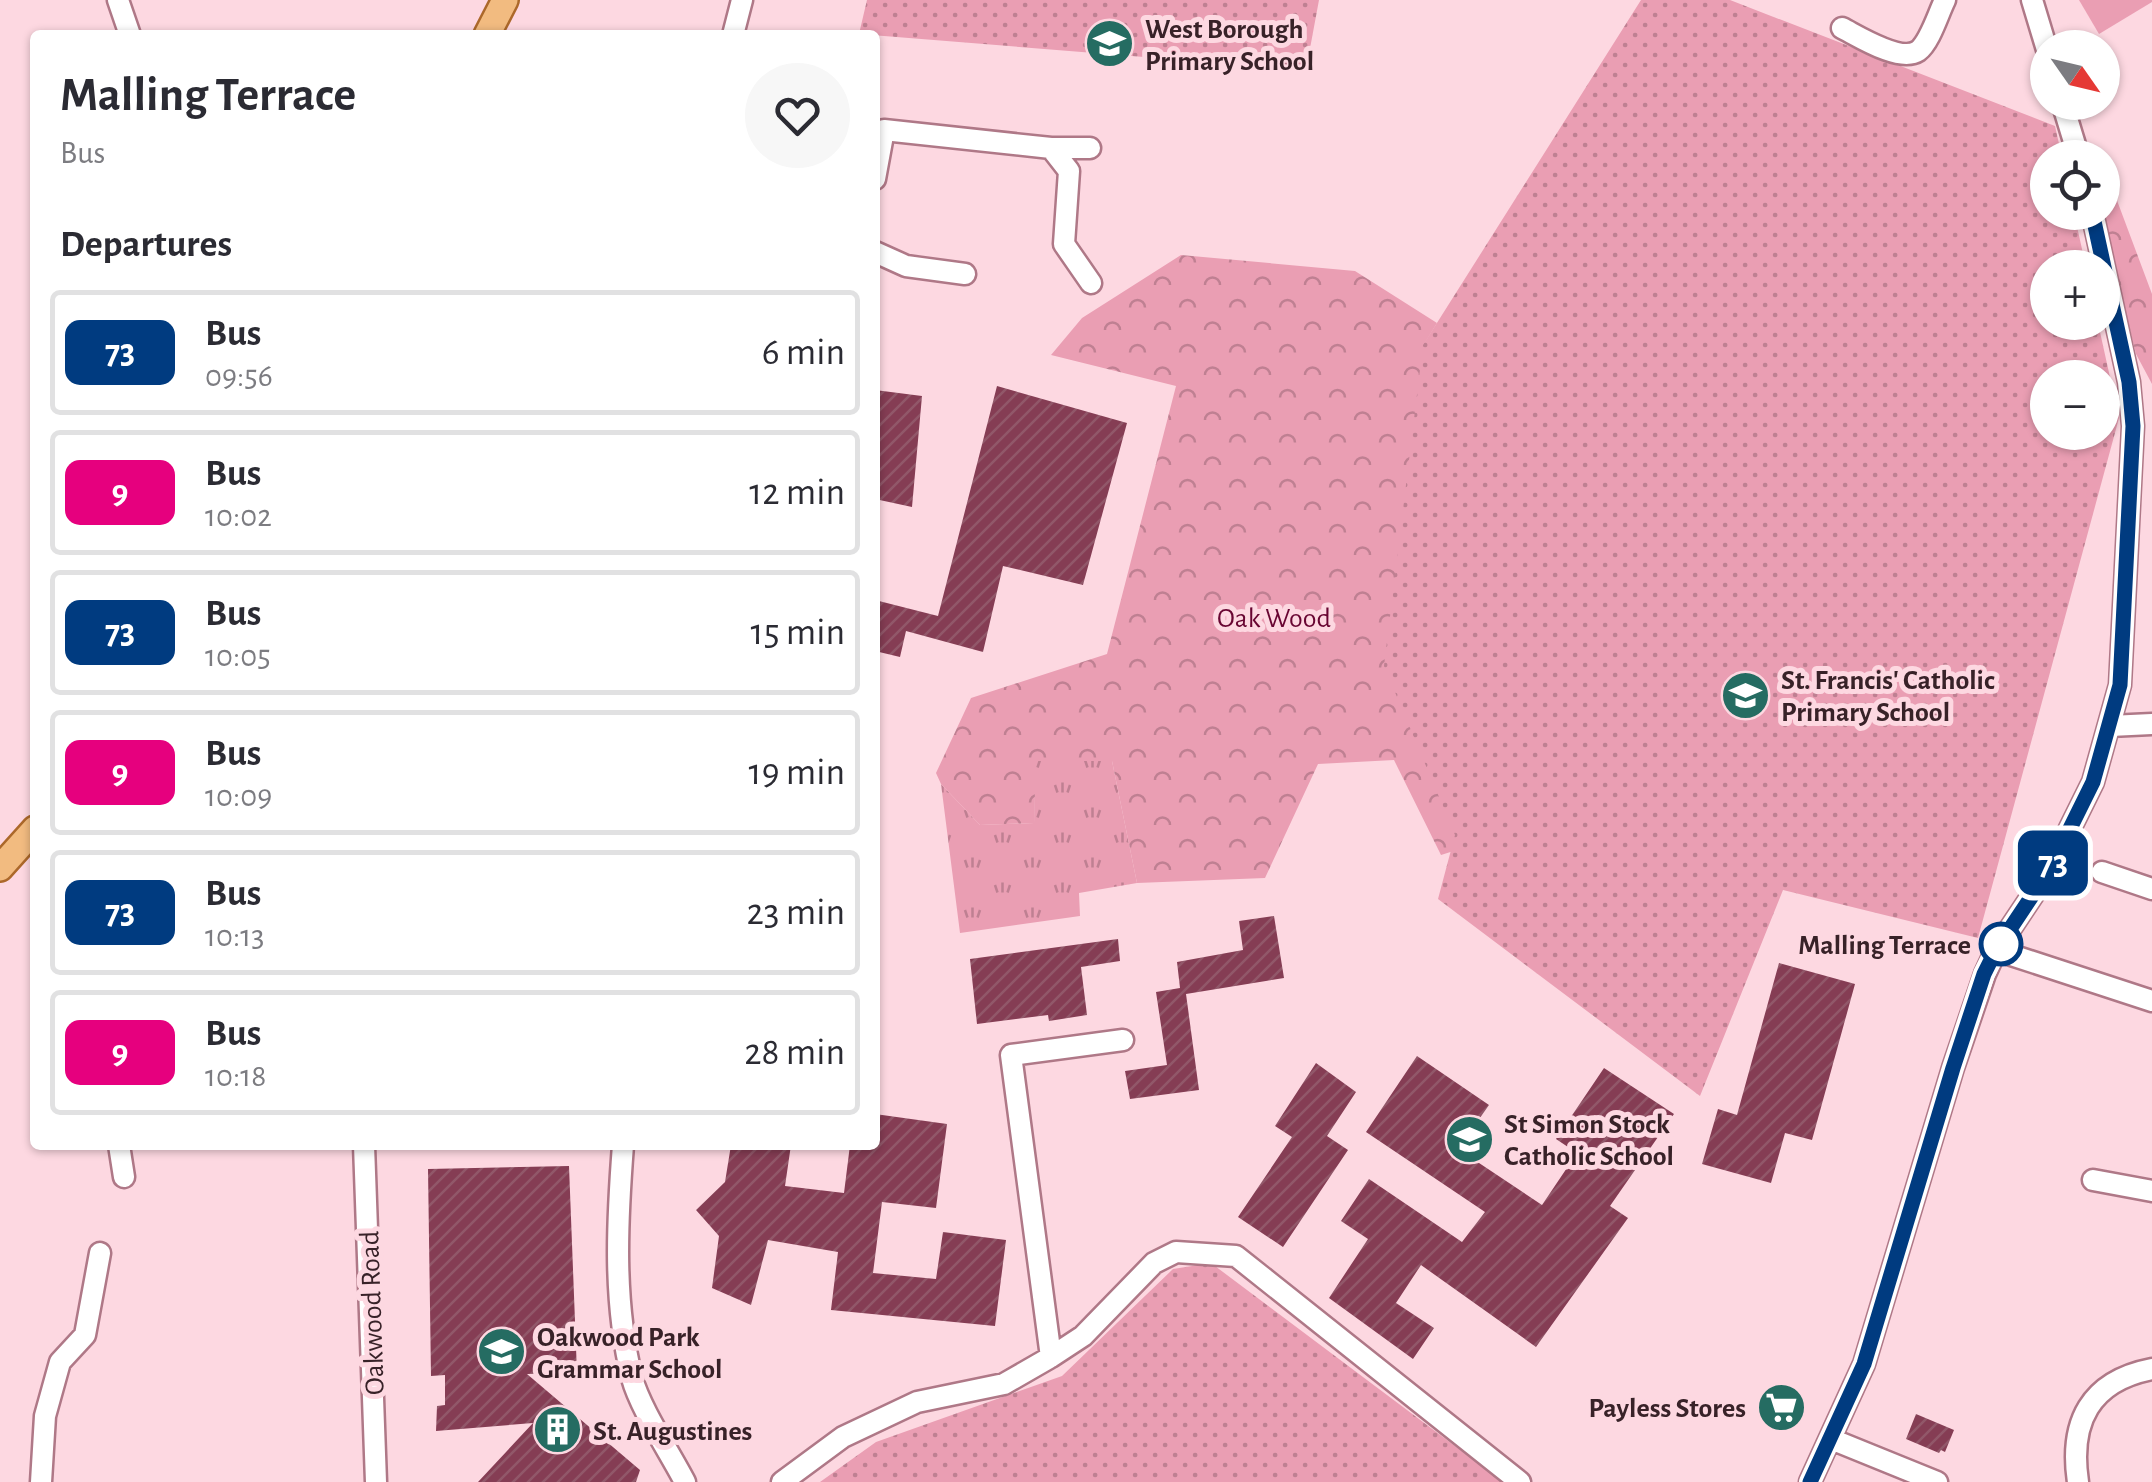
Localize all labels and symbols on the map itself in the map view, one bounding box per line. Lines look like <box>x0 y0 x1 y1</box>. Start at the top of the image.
place label: West Borough Primary School <box>1145 16 1314 76</box>
school or university icon: West Borough Primary School <box>1084 18 1136 70</box>
north arrow <box>2030 30 2120 120</box>
park label: Oak Wood <box>1217 605 1331 633</box>
place label: St. Francis' Catholic Primary School <box>1781 667 1995 727</box>
school or university icon: St. Francis' Catholic Primary School <box>1720 669 1772 721</box>
line badge: 73 <box>2008 830 2098 896</box>
marker: Malling Terrace <box>1980 923 2022 965</box>
place label: Malling Terrace <box>1798 932 1971 960</box>
place label: St Simon Stock Catholic School <box>1504 1111 1674 1171</box>
school or university icon: St Simon Stock Catholic School <box>1443 1113 1495 1165</box>
street label: Oakwood Road <box>356 1230 390 1396</box>
place label: Oakwood Park Grammar School <box>537 1324 722 1384</box>
school or university icon: Oakwood Park Grammar School <box>476 1326 528 1378</box>
supermarket icon: Payless Stores <box>1755 1381 1807 1433</box>
place label: Payless Stores <box>1588 1395 1746 1423</box>
building icon: St. Augustines <box>532 1404 584 1456</box>
place label: St. Augustines <box>593 1418 752 1446</box>

